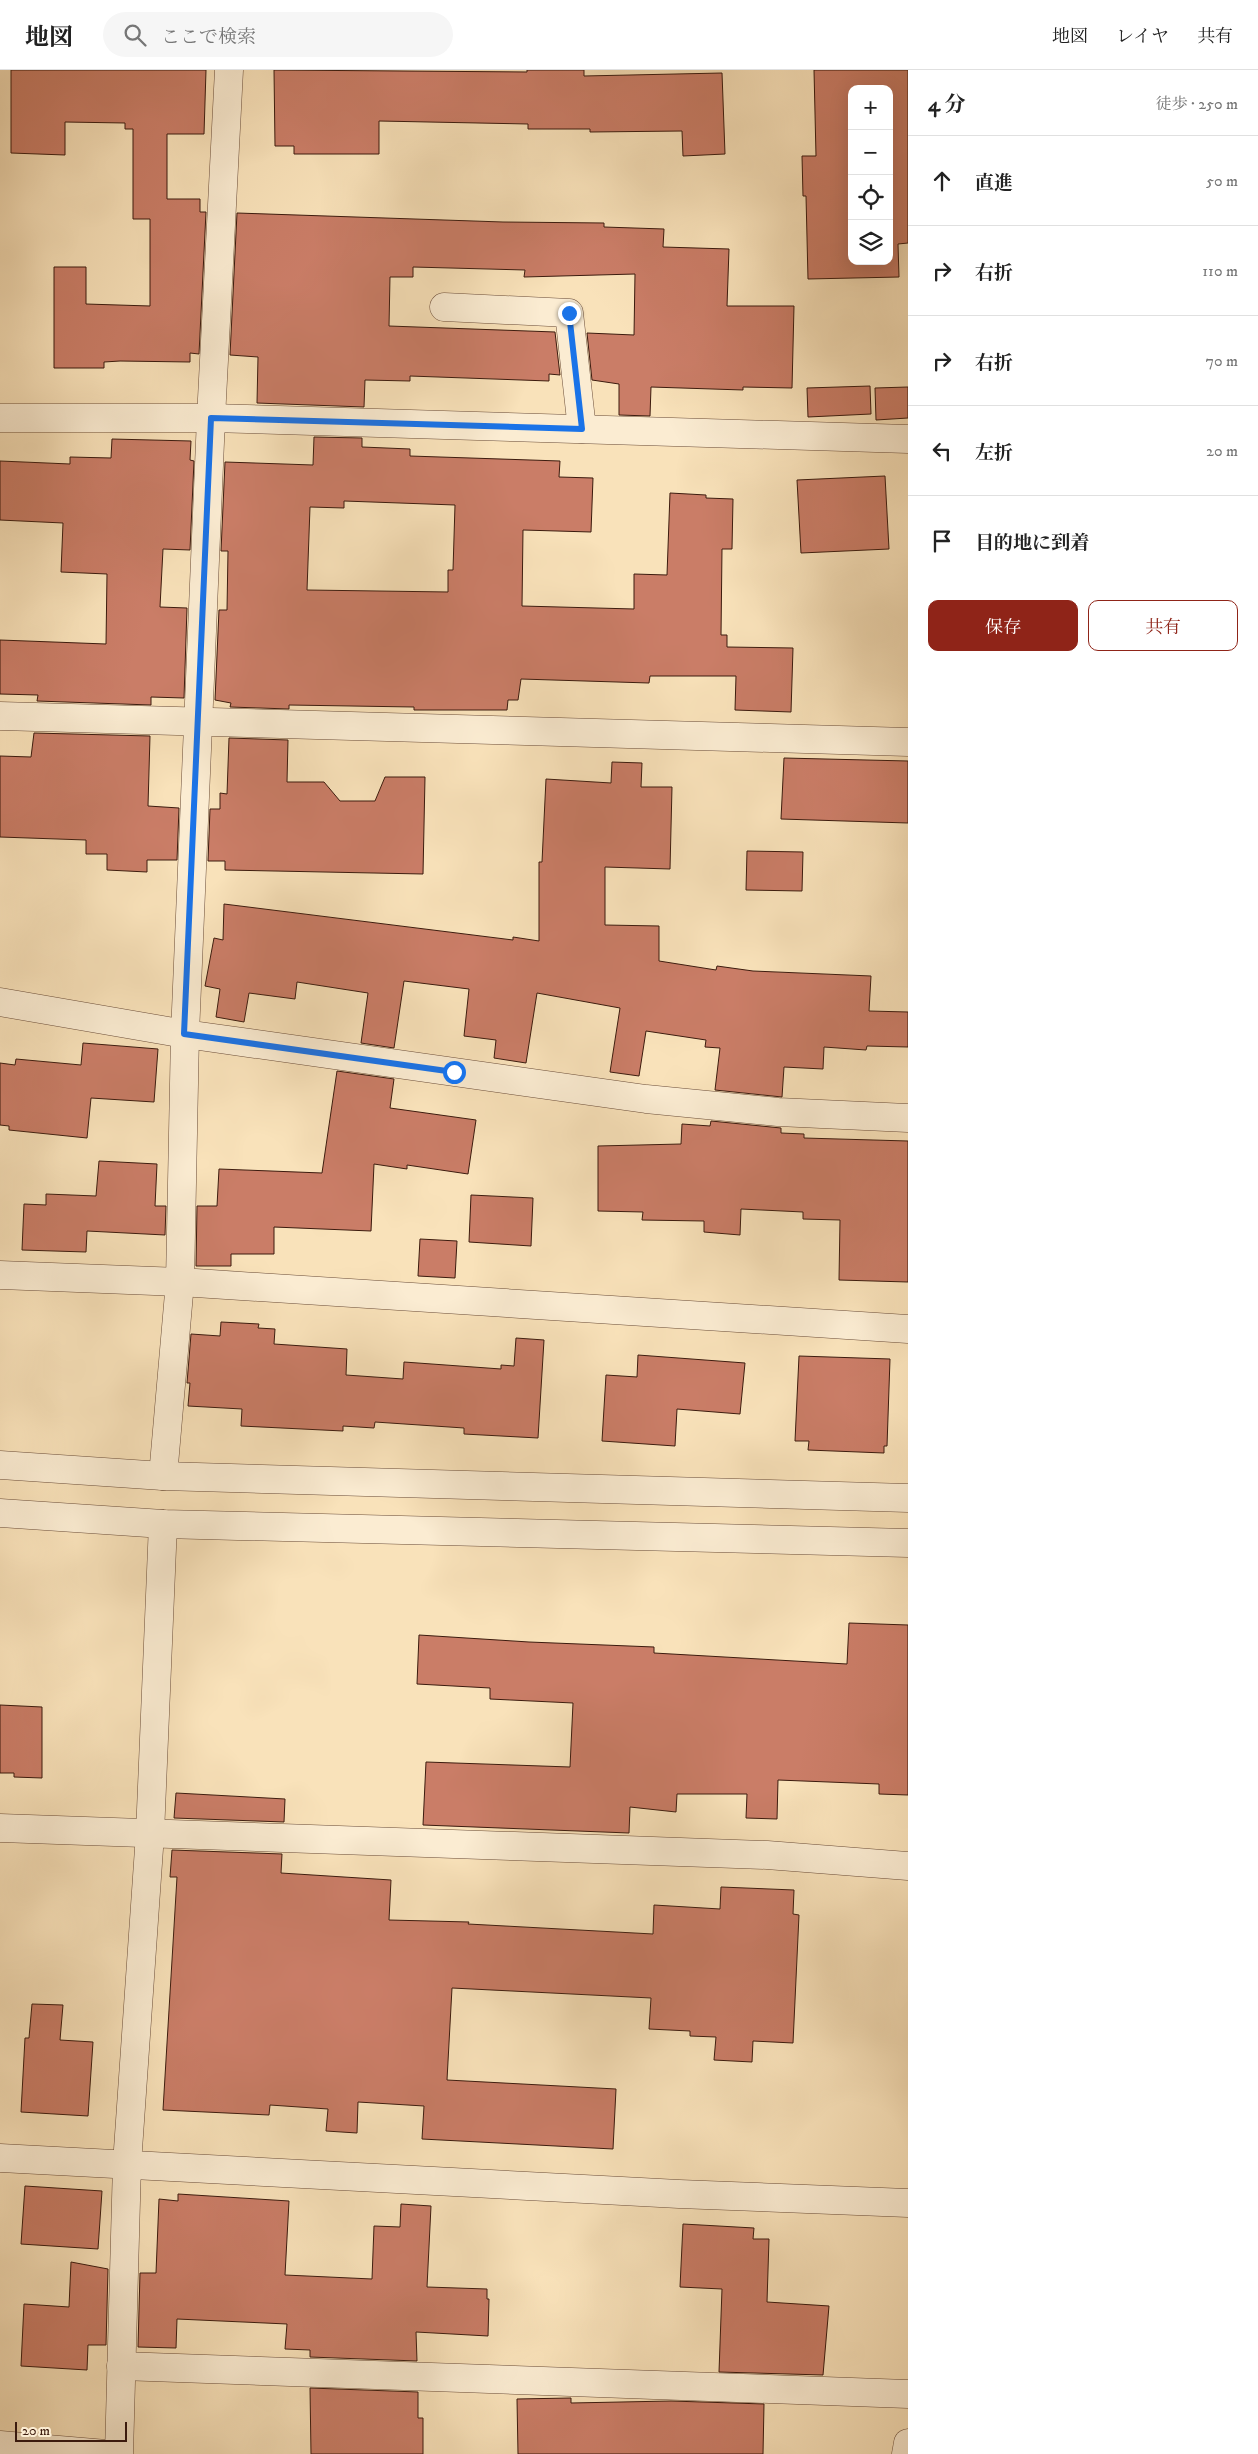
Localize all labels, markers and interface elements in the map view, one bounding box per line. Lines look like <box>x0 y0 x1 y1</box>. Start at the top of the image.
search box <box>103 12 453 57</box>
icon: search <box>121 21 149 49</box>
text: 地図 <box>25 23 73 53</box>
text: ここで検索 <box>161 26 256 49</box>
text: 地図 <box>1052 26 1088 48</box>
text: レイヤ <box>1116 26 1169 48</box>
text: 共有 <box>1197 26 1233 48</box>
map controls <box>848 85 893 265</box>
button: + <box>848 85 893 130</box>
text: 4 分 <box>928 92 966 118</box>
text: 徒歩 · 250 m <box>1156 94 1238 114</box>
button: − <box>848 130 893 175</box>
icon: ahead <box>928 167 956 195</box>
text: 50 m <box>1206 171 1238 191</box>
text: 直進 <box>975 172 1013 195</box>
button: locate <box>848 175 893 220</box>
button: layers <box>848 220 893 265</box>
icon: right <box>928 257 956 285</box>
text: 110 m <box>1202 261 1238 281</box>
text: 右折 <box>975 262 1013 285</box>
route end <box>558 302 581 325</box>
icon: right <box>928 347 956 375</box>
text: 70 m <box>1206 351 1238 371</box>
text: 右折 <box>975 352 1013 375</box>
icon: left <box>928 437 956 465</box>
text: 20 m <box>1206 441 1238 461</box>
text: 左折 <box>975 442 1013 465</box>
icon: arrive <box>928 527 956 555</box>
text: 目的地に到着 <box>975 532 1089 555</box>
button: 保存 <box>928 600 1078 651</box>
button: 共有 <box>1088 600 1238 651</box>
route start <box>443 1061 466 1084</box>
scale bar <box>15 2419 128 2442</box>
text: 20 m <box>22 2422 50 2440</box>

